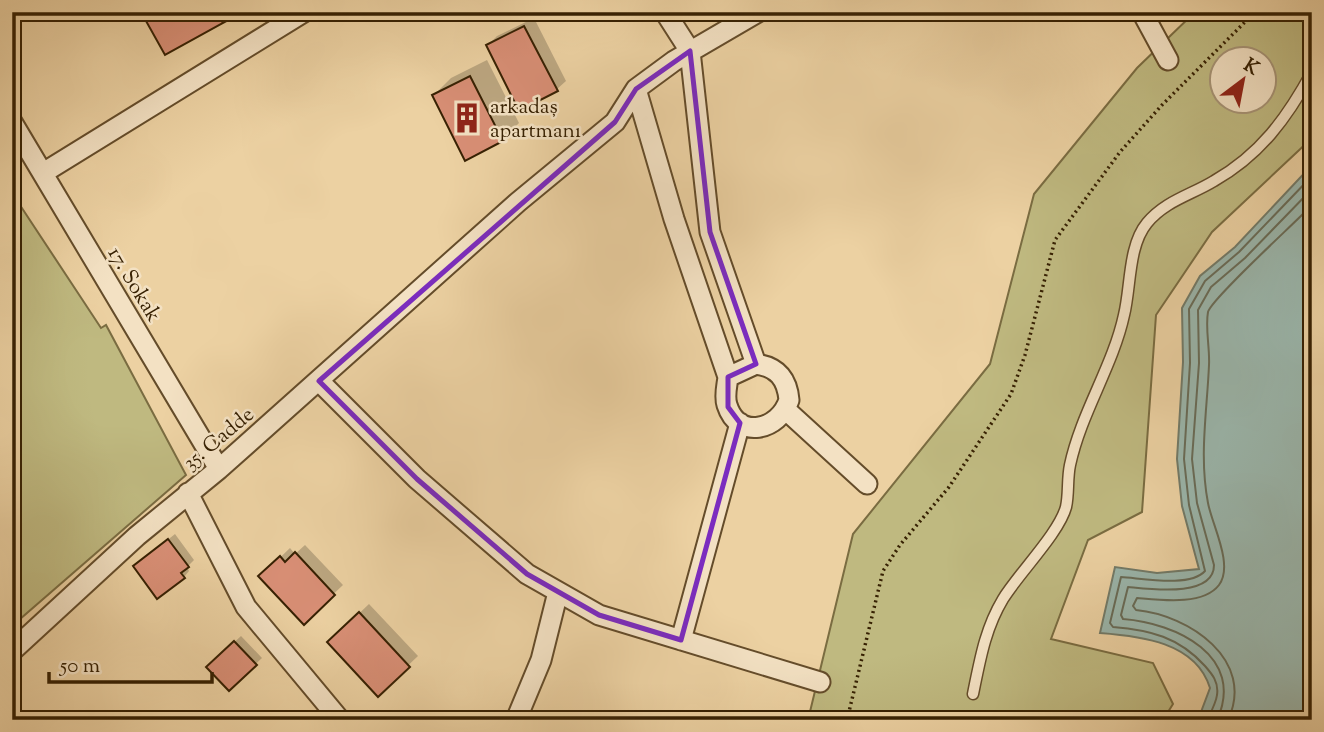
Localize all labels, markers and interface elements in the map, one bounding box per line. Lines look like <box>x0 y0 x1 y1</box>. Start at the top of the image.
north arrow <box>1208 46 1278 116</box>
text: K <box>1238 53 1264 83</box>
place label: arkadaş apartmanı <box>490 93 581 147</box>
building icon: arkadaş apartmanı <box>450 101 484 135</box>
street label: 17. Sokak <box>99 242 168 329</box>
street label: 35. Cadde <box>177 401 261 478</box>
scale bar <box>49 641 212 685</box>
text: 50 m <box>59 652 100 682</box>

